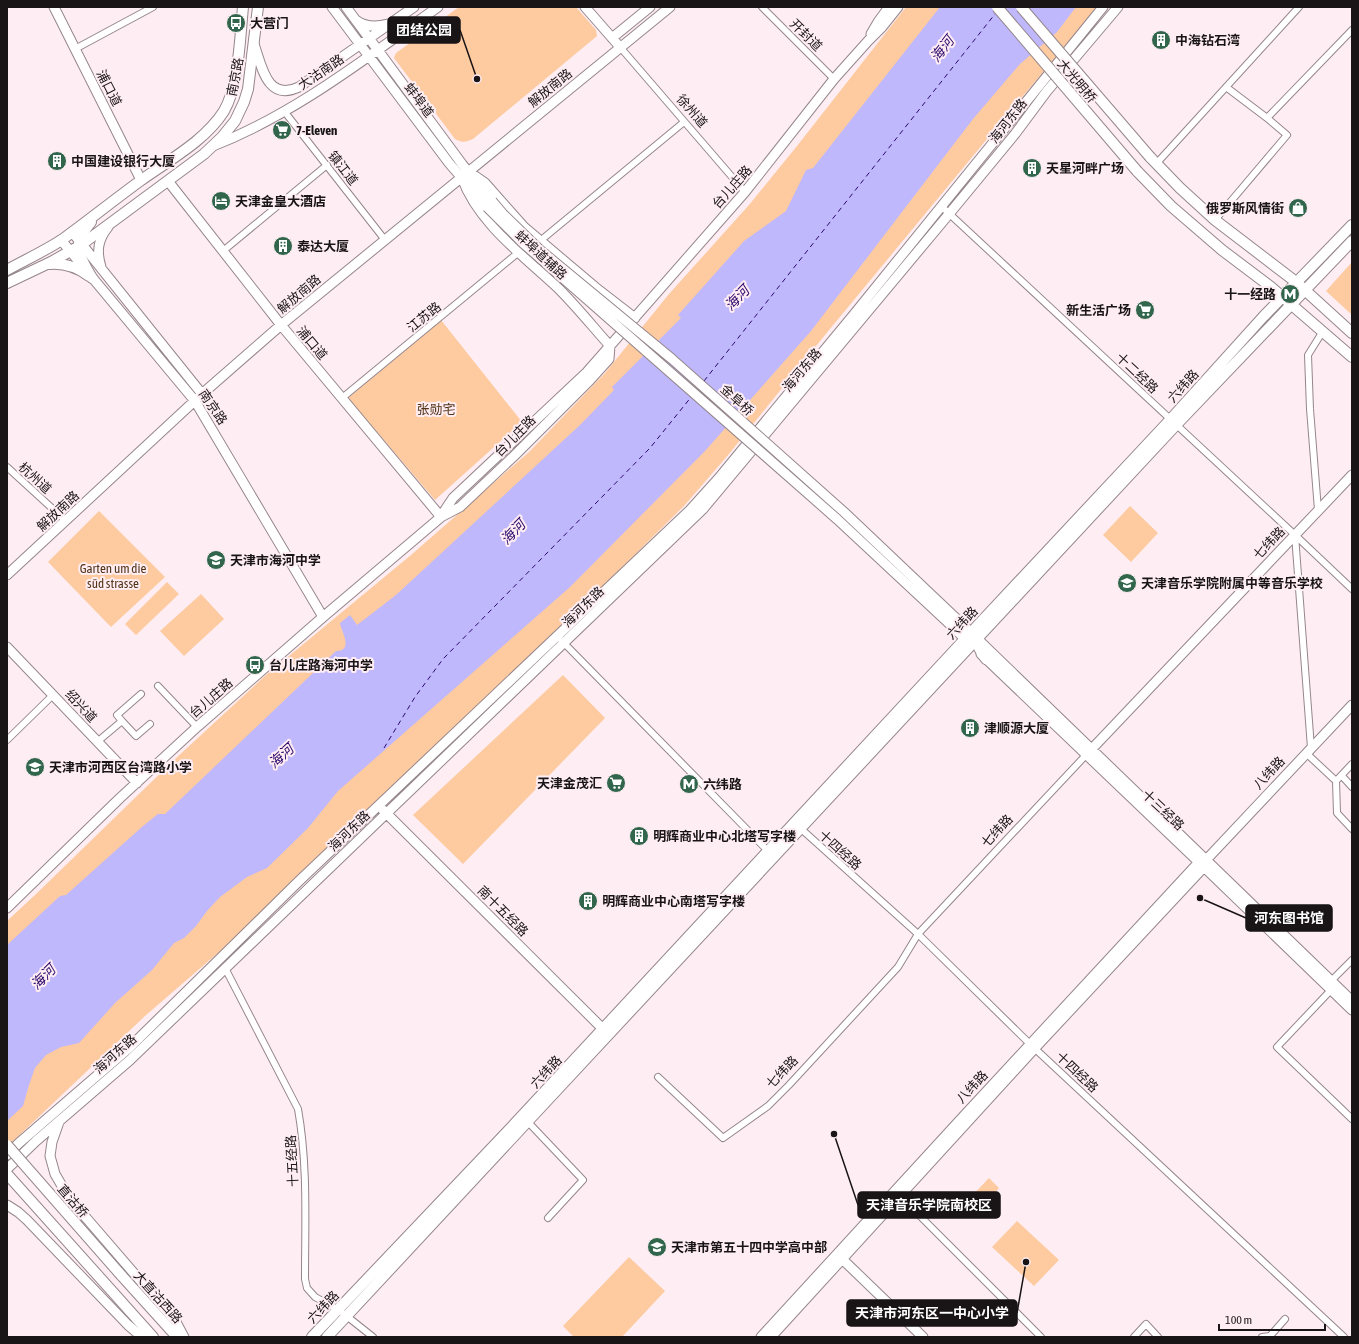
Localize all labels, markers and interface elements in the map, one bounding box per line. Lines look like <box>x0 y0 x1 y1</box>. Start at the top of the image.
bus stop icon: 大营门 <box>225 12 247 34</box>
place label: 大营门 <box>250 16 289 31</box>
street label: 开封道 <box>787 16 825 54</box>
callout: 团结公园 <box>388 17 460 43</box>
text: 团结公园 <box>396 22 452 38</box>
building icon: 中海钻石湾 <box>1150 29 1172 51</box>
water label: 海河 <box>927 31 959 65</box>
place label: 中海钻石湾 <box>1175 33 1240 48</box>
street label: 大沽南路 <box>295 51 347 93</box>
street label: 南京路 <box>224 56 246 98</box>
street label: 大光明桥 <box>1055 56 1099 106</box>
street label: 解放南路 <box>525 66 575 110</box>
street label: 浦口道 <box>93 67 125 109</box>
street label: 蚌埠道 <box>401 80 437 120</box>
street label: 徐州道 <box>674 91 710 131</box>
street label: 海河东路 <box>986 96 1030 146</box>
supermarket icon: 7-Eleven <box>271 119 293 141</box>
place label: 7-Eleven <box>296 123 337 138</box>
street label: 镇江道 <box>325 148 361 188</box>
building icon: 中国建设银行大厦 <box>46 150 68 172</box>
place label: 中国建设银行大厦 <box>71 154 175 169</box>
building icon: 天星河畔广场 <box>1021 157 1043 179</box>
place label: 天星河畔广场 <box>1046 161 1124 176</box>
street label: 台儿庄路 <box>709 162 755 212</box>
hotel icon: 天津金皇大酒店 <box>210 190 232 212</box>
place label: 天津金皇大酒店 <box>235 194 326 209</box>
shop icon: 俄罗斯风情街 <box>1287 197 1309 219</box>
place label: 俄罗斯风情街 <box>1206 201 1284 216</box>
street label: 蚌埠道辅路 <box>512 227 570 283</box>
building icon: 泰达大厦 <box>272 235 294 257</box>
place label: 泰达大厦 <box>297 239 349 254</box>
street label: 解放南路 <box>274 272 324 316</box>
water label: 海河 <box>722 280 755 314</box>
metro station icon: 十一经路 <box>1279 283 1301 305</box>
place label: 十一经路 <box>1224 287 1276 302</box>
street label: 江苏路 <box>404 299 444 335</box>
supermarket icon: 新生活广场 <box>1134 299 1156 321</box>
place label: 新生活广场 <box>1066 303 1131 318</box>
street label: 浦口道 <box>294 323 330 363</box>
street label: 海河东路 <box>780 345 824 395</box>
street label: 十二经路 <box>1113 350 1161 396</box>
street label: 六纬路 <box>1164 366 1202 406</box>
street label: 金阜桥 <box>717 381 757 419</box>
street label: 南京路 <box>196 387 230 427</box>
park label: 张勋宅 <box>416 402 456 417</box>
street label: 台儿庄路 <box>491 412 539 460</box>
street label: 杭州道 <box>15 459 55 497</box>
street label: 解放南路 <box>34 488 82 534</box>
water label: 海河 <box>498 514 531 548</box>
street label: 七纬路 <box>1250 524 1288 562</box>
school or university icon: 天津市海河中学 <box>205 549 227 571</box>
place label: 天津市海河中学 <box>230 553 321 568</box>
park label: Garten um die süd strasse <box>80 561 146 591</box>
school or university icon: 天津音乐学院附属中等音乐学校 <box>1116 572 1138 594</box>
place label: 天津音乐学院附属中等音乐学校 <box>1141 576 1323 591</box>
street label: 海河东路 <box>559 584 607 630</box>
street label: 六纬路 <box>943 604 981 642</box>
bus stop icon: 台儿庄路海河中学 <box>244 654 266 676</box>
place label: 台儿庄路海河中学 <box>269 658 373 673</box>
street label: 台儿庄路 <box>186 675 236 721</box>
street label: 绍兴道 <box>62 687 100 725</box>
building icon: 津顺源大厦 <box>959 717 981 739</box>
place label: 津顺源大厦 <box>984 721 1049 736</box>
water label: 海河 <box>265 739 299 771</box>
street label: 八纬路 <box>1250 754 1288 792</box>
school or university icon: 天津市河西区台湾路小学 <box>24 756 46 778</box>
place label: 天津市河西区台湾路小学 <box>49 760 192 775</box>
supermarket icon: 天津金茂汇 <box>605 772 627 794</box>
metro station icon: 六纬路 <box>678 773 700 795</box>
place label: 天津金茂汇 <box>537 776 602 791</box>
place label: 六纬路 <box>703 777 742 792</box>
street label: 十三经路 <box>1139 787 1187 833</box>
street label: 海河东路 <box>325 808 373 854</box>
street label: 七纬路 <box>978 812 1016 850</box>
building icon: 明辉商业中心北塔写字楼 <box>628 825 650 847</box>
street label: 十四经路 <box>816 827 864 873</box>
place label: 明辉商业中心北塔写字楼 <box>653 829 796 844</box>
street label: 南十五经路 <box>475 883 531 939</box>
building icon: 明辉商业中心南塔写字楼 <box>577 890 599 912</box>
place label: 明辉商业中心南塔写字楼 <box>602 894 745 909</box>
callout: 河东图书馆 <box>1246 905 1332 931</box>
text: 河东图书馆 <box>1254 910 1324 926</box>
water label: 海河 <box>27 959 61 993</box>
street label: 海河东路 <box>91 1031 139 1077</box>
street label: 十四经路 <box>1053 1049 1101 1095</box>
street label: 六纬路 <box>527 1053 565 1091</box>
street label: 七纬路 <box>763 1053 801 1091</box>
street label: 八纬路 <box>953 1068 991 1106</box>
street label: 十五经路 <box>283 1135 301 1187</box>
street label: 直沽桥 <box>55 1181 91 1221</box>
callout: 天津音乐学院南校区 <box>858 1192 1000 1218</box>
text: 天津音乐学院南校区 <box>866 1197 992 1213</box>
school or university icon: 天津市第五十四中学高中部 <box>646 1236 668 1258</box>
place label: 天津市第五十四中学高中部 <box>671 1240 827 1255</box>
street label: 大直沽西路 <box>131 1268 185 1326</box>
street label: 六纬路 <box>304 1288 342 1326</box>
callout: 天津市河东区一中心小学 <box>847 1300 1017 1326</box>
text: 天津市河东区一中心小学 <box>855 1305 1009 1321</box>
scale bar <box>1219 1306 1325 1332</box>
text: 100 m <box>1225 1313 1252 1327</box>

